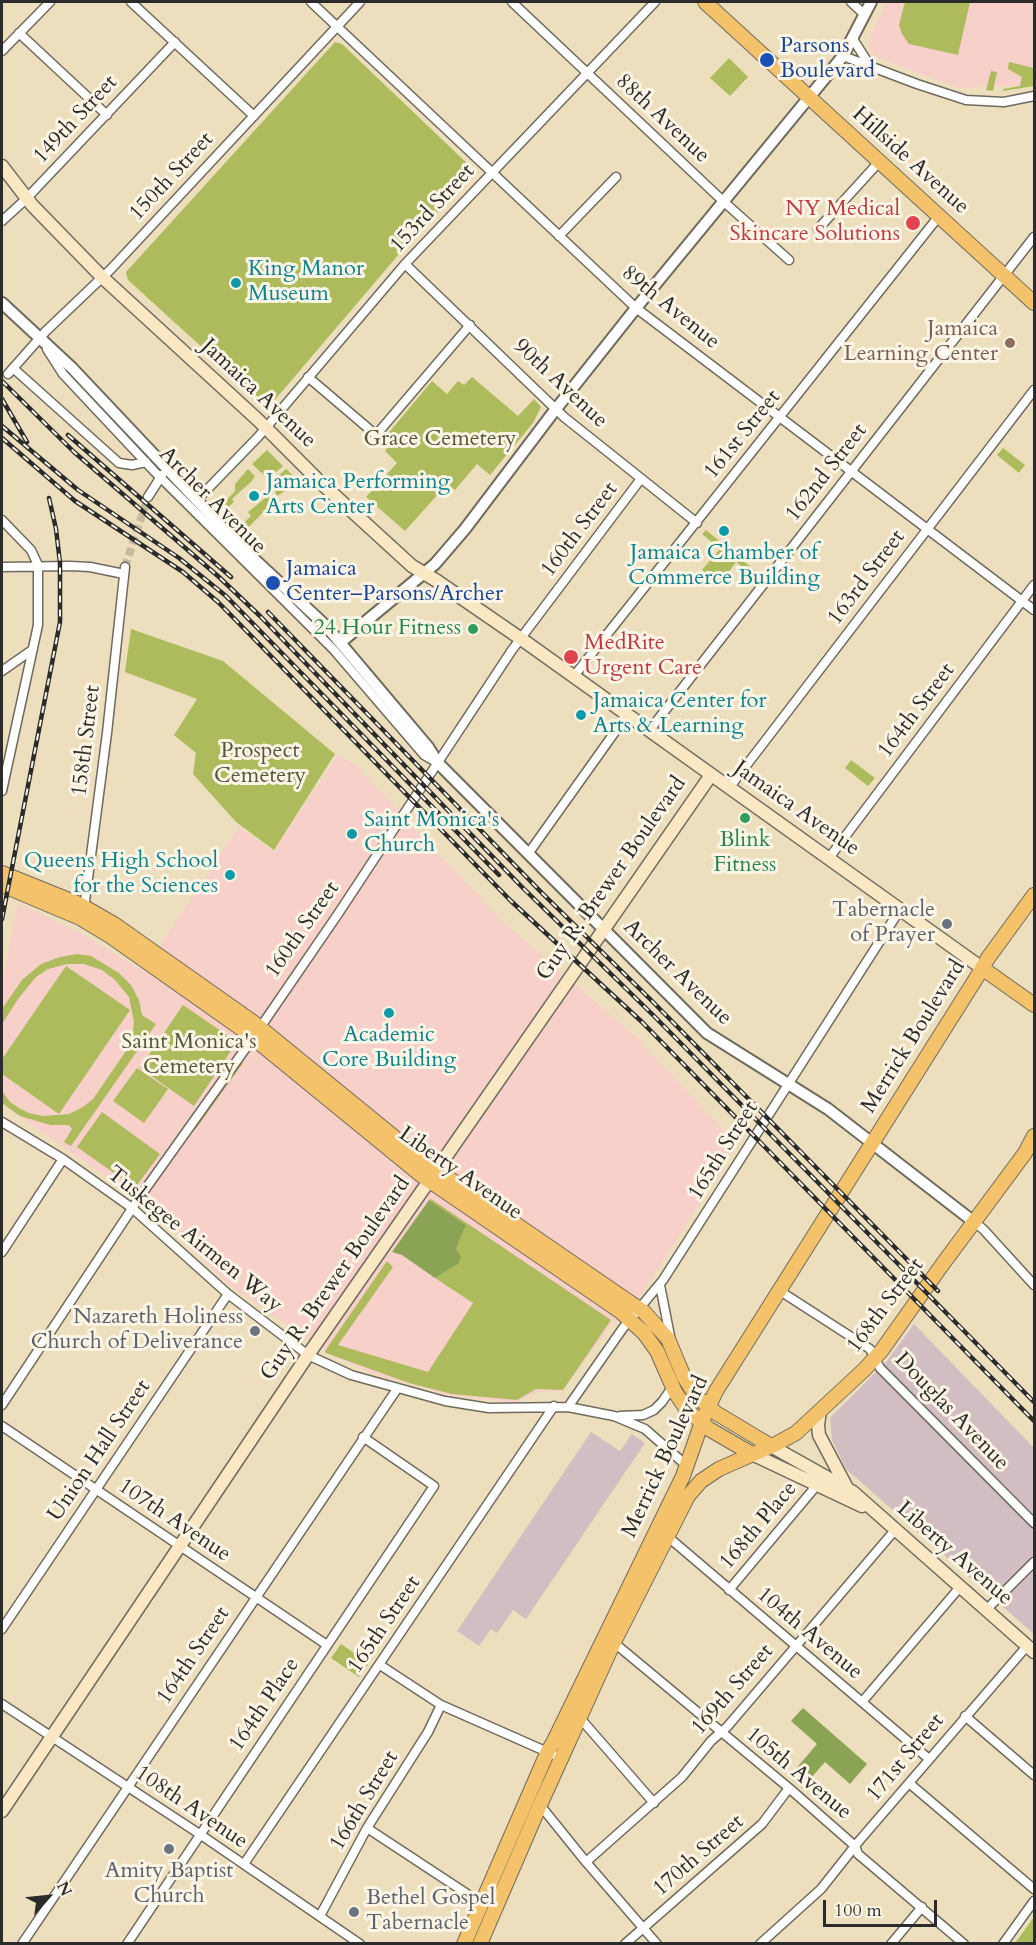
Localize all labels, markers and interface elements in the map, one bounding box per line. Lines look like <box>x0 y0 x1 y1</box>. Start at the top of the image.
place label: Parsons Boulevard <box>780 34 875 86</box>
marker: Parsons Boulevard <box>758 51 776 69</box>
street label: 88th Avenue <box>610 69 714 169</box>
street label: 149th Street <box>28 70 124 170</box>
street label: Hillside Avenue <box>846 102 974 220</box>
street label: 150th Street <box>124 127 220 227</box>
street label: 153rd Street <box>385 159 481 259</box>
place label: NY Medical Skincare Solutions <box>730 197 900 248</box>
marker: NY Medical Skincare Solutions <box>904 214 922 232</box>
place label: King Manor Museum <box>248 257 364 308</box>
street label: 89th Avenue <box>616 260 724 356</box>
marker: King Manor Museum <box>229 276 243 290</box>
place label: Jamaica Learning Center <box>843 317 998 368</box>
street label: Jamaica Avenue <box>195 334 321 454</box>
street label: 90th Avenue <box>508 334 612 434</box>
marker: Jamaica Learning Center <box>1003 336 1017 350</box>
street label: 161st Street <box>699 385 787 485</box>
street label: 162nd Street <box>781 419 873 527</box>
park label: Grace Cemetery <box>364 427 516 453</box>
street label: Archer Avenue <box>153 442 271 560</box>
place label: Jamaica Performing Arts Center <box>266 470 450 522</box>
street label: 160th Street <box>536 477 624 583</box>
marker: Jamaica Performing Arts Center <box>247 489 261 503</box>
marker: Jamaica Chamber of Commerce Building <box>717 524 731 538</box>
street label: 163rd Street <box>823 525 911 631</box>
place label: Jamaica Chamber of Commerce Building <box>628 541 820 592</box>
place label: Jamaica Center–Parsons/Archer <box>286 557 503 608</box>
marker: Jamaica Center–Parsons/Archer <box>264 574 282 592</box>
place label: 24 Hour Fitness <box>313 616 461 642</box>
marker: 24 Hour Fitness <box>466 622 480 636</box>
place label: MedRite Urgent Care <box>584 631 702 682</box>
marker: MedRite Urgent Care <box>562 648 580 666</box>
street label: 164th Street <box>873 658 961 764</box>
street label: 158th Street <box>67 684 107 798</box>
place label: Jamaica Center for Arts & Learning <box>593 689 767 740</box>
marker: Jamaica Center for Arts & Learning <box>574 708 588 722</box>
park label: Prospect Cemetery <box>214 739 306 790</box>
street label: Jamaica Avenue <box>728 756 864 862</box>
street label: Guy R. Brewer Boulevard <box>531 772 693 986</box>
place label: Saint Monica's Church <box>364 808 499 860</box>
marker: Blink Fitness <box>738 811 752 825</box>
marker: Saint Monica's Church <box>345 827 359 841</box>
place label: Blink Fitness <box>714 828 776 879</box>
place label: Queens High School for the Sciences <box>24 849 218 900</box>
marker: Queens High School for the Sciences <box>223 868 237 882</box>
street label: 160th Street <box>260 877 346 983</box>
place label: Tabernacle of Prayer <box>832 898 935 950</box>
street label: Archer Avenue <box>617 915 737 1031</box>
marker: Tabernacle of Prayer <box>940 917 954 931</box>
street label: Merrick Boulevard <box>856 956 972 1118</box>
marker: Academic Core Building <box>382 1006 396 1020</box>
place label: Academic Core Building <box>322 1023 456 1074</box>
park label: Saint Monica's Cemetery <box>121 1030 257 1082</box>
street label: 165th Street <box>683 1097 765 1205</box>
street label: Liberty Avenue <box>393 1122 527 1226</box>
street label: Tuskegee Airmen Way <box>101 1161 287 1319</box>
street label: Guy R. Brewer Boulevard <box>255 1172 417 1386</box>
street label: 168th Street <box>842 1253 930 1359</box>
place label: Nazareth Holiness Church of Deliverance <box>31 1305 243 1356</box>
marker: Nazareth Holiness Church of Deliverance <box>248 1324 262 1338</box>
street label: Douglas Avenue <box>888 1347 1014 1477</box>
street label: Merrick Boulevard <box>617 1372 715 1542</box>
street label: Union Hall Street <box>43 1375 157 1527</box>
street label: 107th Avenue <box>113 1474 235 1568</box>
street label: 168th Place <box>715 1477 803 1575</box>
street label: Liberty Avenue <box>891 1496 1017 1612</box>
street label: 165th Street <box>343 1571 427 1679</box>
street label: 104th Avenue <box>751 1582 867 1686</box>
street label: 164th Street <box>152 1602 236 1710</box>
street label: 169th Street <box>686 1639 780 1741</box>
street label: 164th Place <box>224 1653 306 1757</box>
street label: 171st Street <box>862 1709 950 1807</box>
street label: 105th Avenue <box>740 1722 856 1826</box>
street label: 166th Street <box>325 1746 405 1856</box>
street label: 108th Avenue <box>130 1761 252 1855</box>
street label: 170th Street <box>648 1809 750 1903</box>
marker: Amity Baptist Church <box>162 1842 176 1856</box>
place label: Amity Baptist Church <box>105 1859 233 1910</box>
north arrow <box>18 1867 78 1927</box>
text: N <box>51 1878 77 1900</box>
place label: Bethel Gospel Tabernacle <box>366 1886 495 1938</box>
scale bar <box>826 1888 940 1926</box>
text: 100 m <box>834 1898 882 1923</box>
marker: Bethel Gospel Tabernacle <box>347 1905 361 1919</box>

